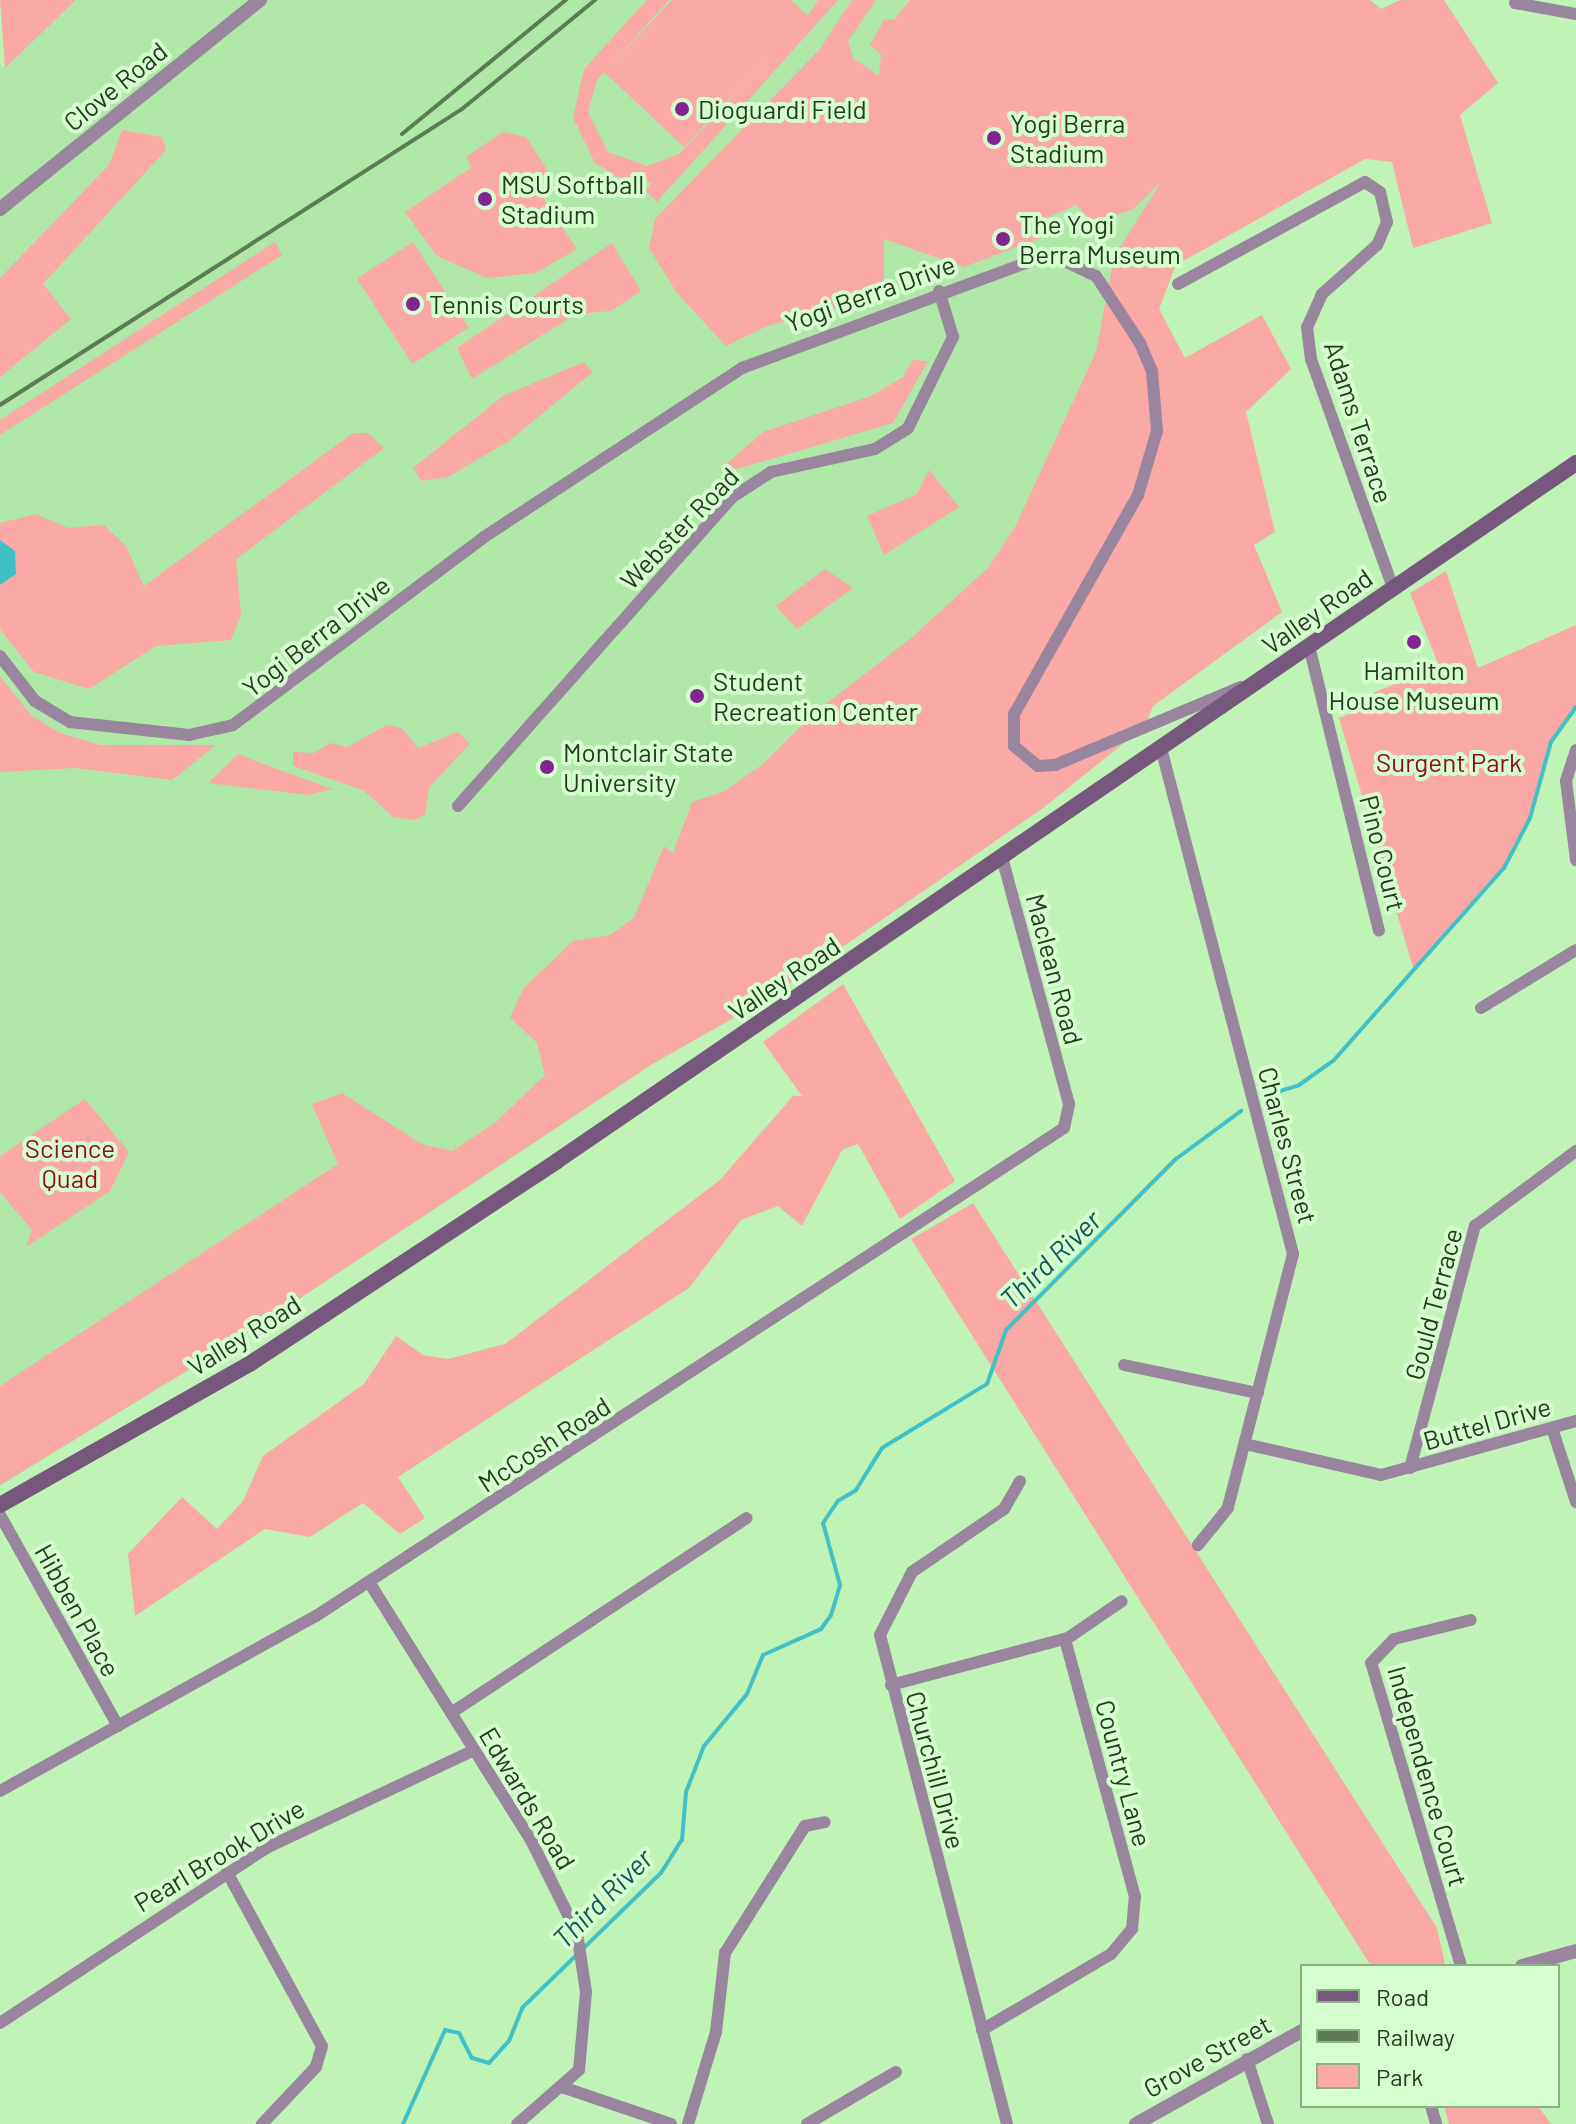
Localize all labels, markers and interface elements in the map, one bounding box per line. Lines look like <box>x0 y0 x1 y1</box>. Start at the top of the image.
street label: Clove Road <box>57 35 173 137</box>
place label: Dioguardi Field <box>698 93 867 125</box>
marker: Dioguardi Field <box>673 100 691 118</box>
place label: Yogi Berra Stadium <box>1010 107 1125 168</box>
marker: Yogi Berra Stadium <box>985 129 1003 147</box>
place label: MSU Softball Stadium <box>501 168 644 230</box>
marker: MSU Softball Stadium <box>476 190 494 208</box>
place label: The Yogi Berra Museum <box>1019 208 1181 270</box>
marker: The Yogi Berra Museum <box>994 230 1012 248</box>
street label: Yogi Berra Drive <box>781 248 959 338</box>
place label: Tennis Courts <box>429 288 584 320</box>
marker: Tennis Courts <box>404 295 422 313</box>
street label: Adams Terrace <box>1318 337 1400 507</box>
street label: Webster Road <box>613 461 745 595</box>
street label: Valley Road <box>1256 562 1378 660</box>
street label: Yogi Berra Drive <box>236 569 396 703</box>
marker: Hamilton House Museum <box>1405 633 1423 651</box>
place label: Hamilton House Museum <box>1328 654 1500 716</box>
place label: Student Recreation Center <box>713 665 918 726</box>
marker: Student Recreation Center <box>688 687 706 705</box>
place label: Montclair State University <box>563 736 734 798</box>
park label: Surgent Park <box>1376 746 1522 778</box>
marker: Montclair State University <box>538 758 556 776</box>
street label: Pino Court <box>1354 792 1412 914</box>
street label: Maclean Road <box>1020 890 1090 1048</box>
street label: Valley Road <box>722 929 846 1027</box>
street label: Charles Street <box>1252 1063 1324 1227</box>
park label: Science Quad <box>25 1132 115 1194</box>
water label: Third River <box>993 1203 1107 1315</box>
street label: Gould Terrace <box>1398 1225 1468 1383</box>
street label: Valley Road <box>182 1288 306 1382</box>
street label: McCosh Road <box>472 1390 616 1498</box>
street label: Buttel Drive <box>1420 1390 1554 1456</box>
street label: Hibben Place <box>29 1538 127 1682</box>
street label: Independence Court <box>1382 1662 1474 1890</box>
street label: Churchill Drive <box>900 1688 972 1852</box>
street label: Country Lane <box>1089 1696 1159 1850</box>
street label: Edwards Road <box>473 1721 583 1875</box>
street label: Pearl Brook Drive <box>128 1792 310 1918</box>
water label: Third River <box>545 1841 659 1955</box>
legend <box>1300 1964 1560 2108</box>
text: Road <box>1376 1982 1429 2011</box>
street label: Grove Street <box>1138 2008 1276 2104</box>
text: Railway <box>1376 2022 1455 2051</box>
text: Park <box>1376 2062 1423 2091</box>

